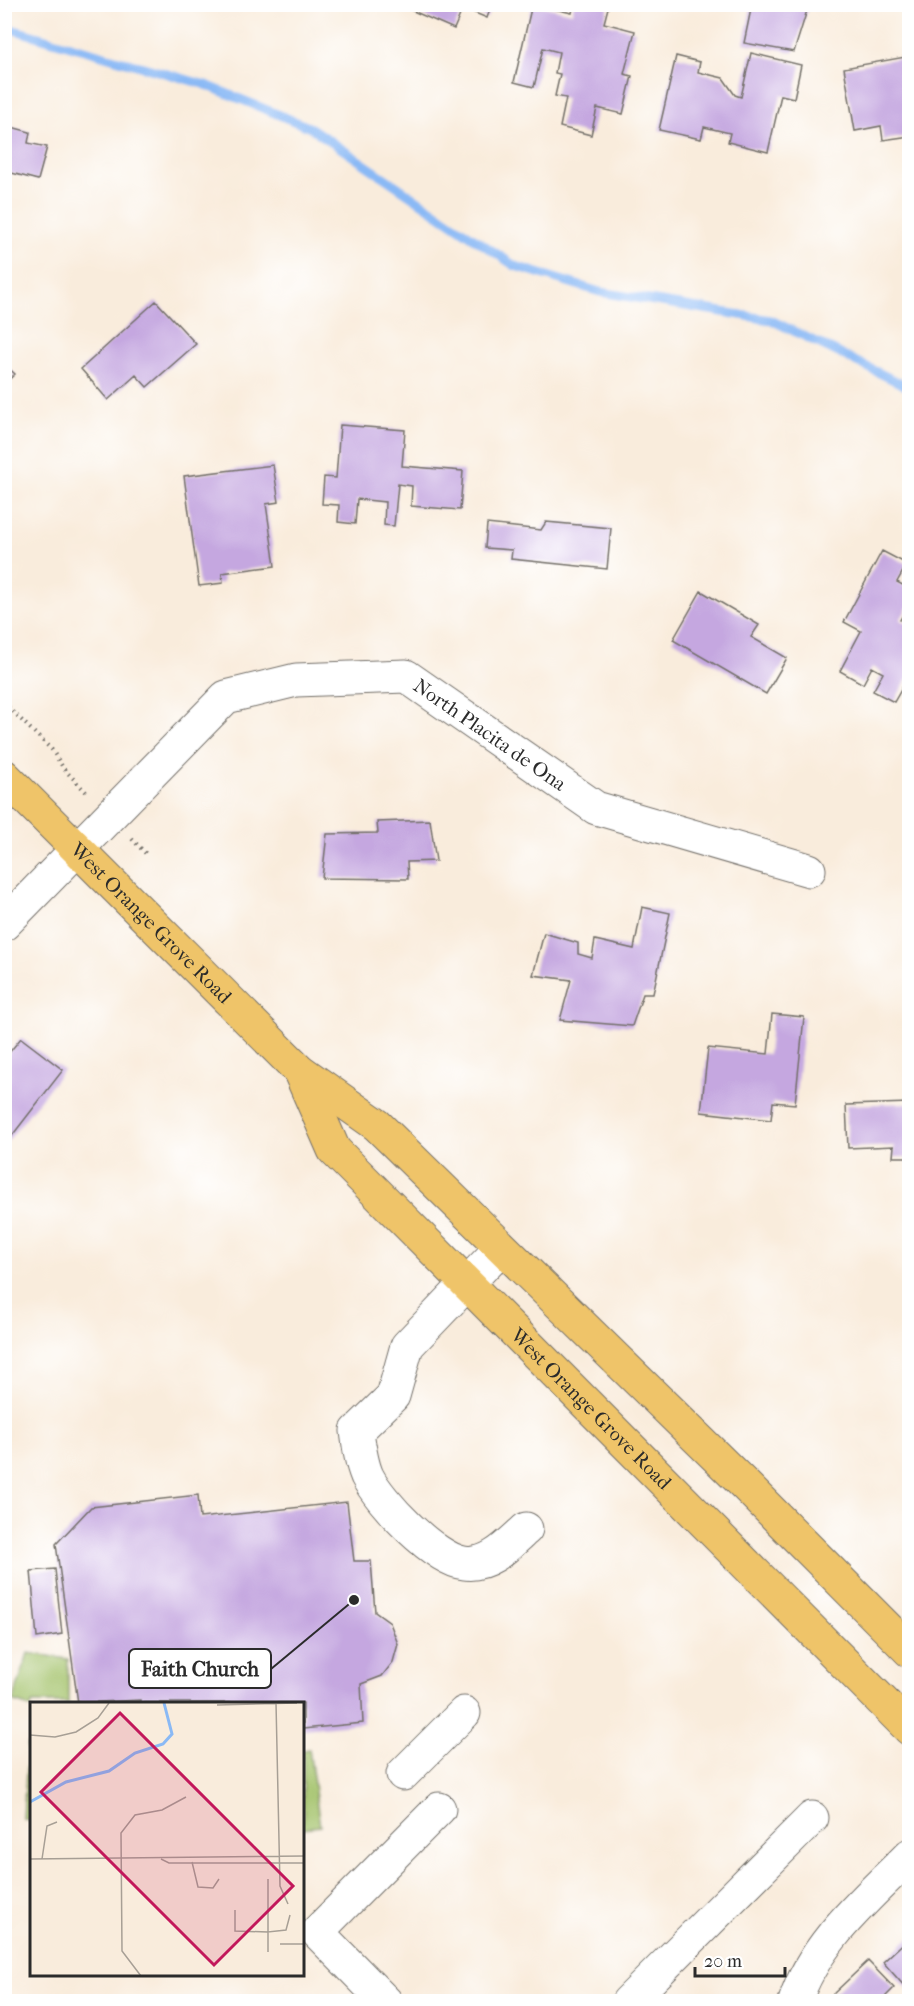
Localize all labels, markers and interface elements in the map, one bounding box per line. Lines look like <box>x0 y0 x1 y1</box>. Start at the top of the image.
street label: North Placita de Ona <box>409 674 571 796</box>
street label: West Orange Grove Road <box>65 837 237 1009</box>
street label: West Orange Grove Road <box>505 1323 677 1495</box>
callout: Faith Church <box>129 1649 271 1688</box>
text: Faith Church <box>140 1657 259 1681</box>
inset map <box>30 1702 304 1976</box>
scale bar <box>695 1940 785 1978</box>
text: 20 m <box>704 1951 742 1972</box>

